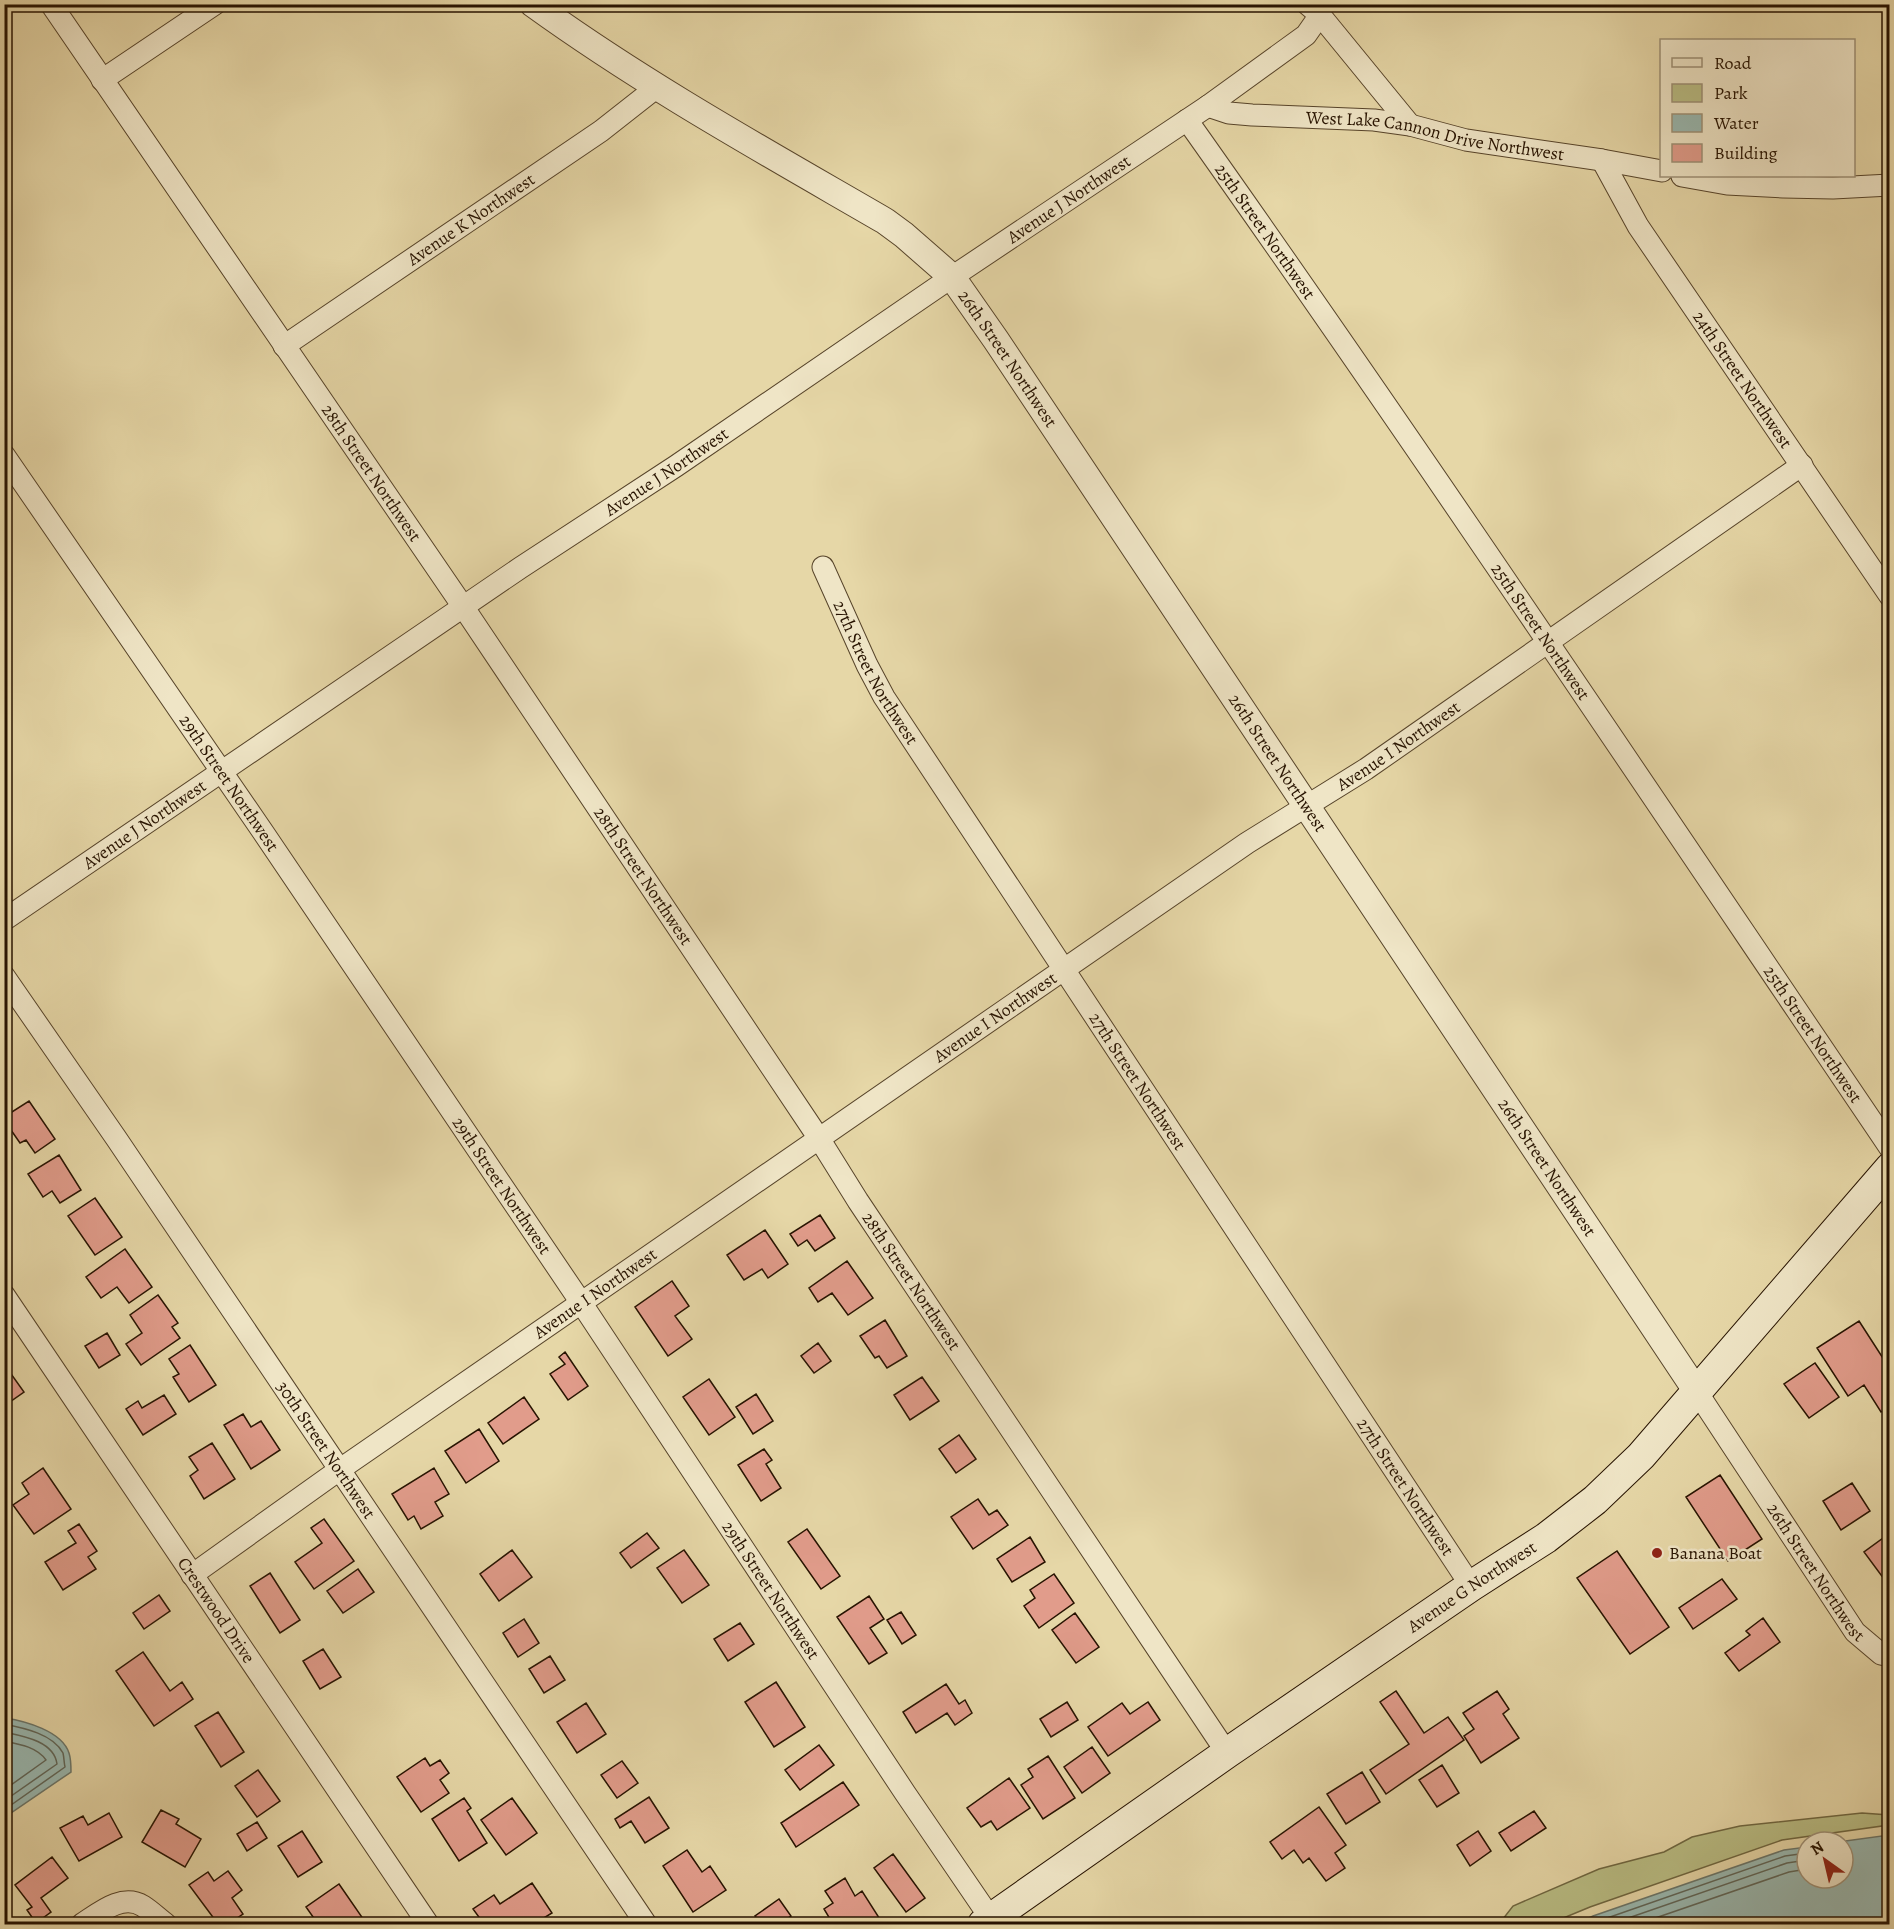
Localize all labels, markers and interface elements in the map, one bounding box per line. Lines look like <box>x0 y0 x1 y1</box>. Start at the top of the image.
legend <box>1660 39 1855 177</box>
text: Road <box>1714 51 1752 75</box>
text: Park <box>1714 81 1748 105</box>
street label: West Lake Cannon Drive Northwest <box>1305 105 1566 166</box>
text: Water <box>1713 111 1759 135</box>
text: Building <box>1714 141 1778 165</box>
street label: Avenue J Northwest <box>1001 149 1135 250</box>
street label: 25th Street Northwest <box>1209 159 1321 304</box>
street label: Avenue K Northwest <box>402 167 540 272</box>
street label: 26th Street Northwest <box>953 285 1063 432</box>
street label: 24th Street Northwest <box>1687 306 1798 453</box>
street label: 28th Street Northwest <box>316 399 427 546</box>
street label: Avenue J Northwest <box>599 422 733 522</box>
street label: 25th Street Northwest <box>1486 558 1596 705</box>
street label: 27th Street Northwest <box>827 596 924 749</box>
street label: 26th Street Northwest <box>1223 689 1332 837</box>
street label: Avenue I Northwest <box>1331 695 1465 797</box>
street label: 29th Street Northwest <box>174 710 285 856</box>
street label: Avenue J Northwest <box>77 774 211 875</box>
street label: 28th Street Northwest <box>588 802 698 950</box>
street label: 25th Street Northwest <box>1758 961 1868 1108</box>
street label: Avenue I Northwest <box>928 966 1062 1068</box>
street label: 27th Street Northwest <box>1083 1008 1192 1155</box>
street label: 26th Street Northwest <box>1493 1093 1602 1241</box>
street label: 29th Street Northwest <box>447 1112 557 1259</box>
street label: 28th Street Northwest <box>857 1207 966 1355</box>
street label: Avenue I Northwest <box>528 1242 662 1345</box>
street label: 30th Street Northwest <box>271 1376 381 1524</box>
street label: 27th Street Northwest <box>1351 1413 1460 1560</box>
street label: 26th Street Northwest <box>1761 1498 1870 1647</box>
street label: 29th Street Northwest <box>717 1516 825 1664</box>
street label: Avenue G Northwest <box>1402 1535 1541 1639</box>
place label: Banana Boat <box>1669 1541 1762 1565</box>
marker: Banana Boat <box>1650 1546 1664 1560</box>
street label: Crestwood Drive <box>172 1552 261 1668</box>
north arrow <box>1795 1830 1855 1890</box>
text: N <box>1806 1836 1828 1861</box>

